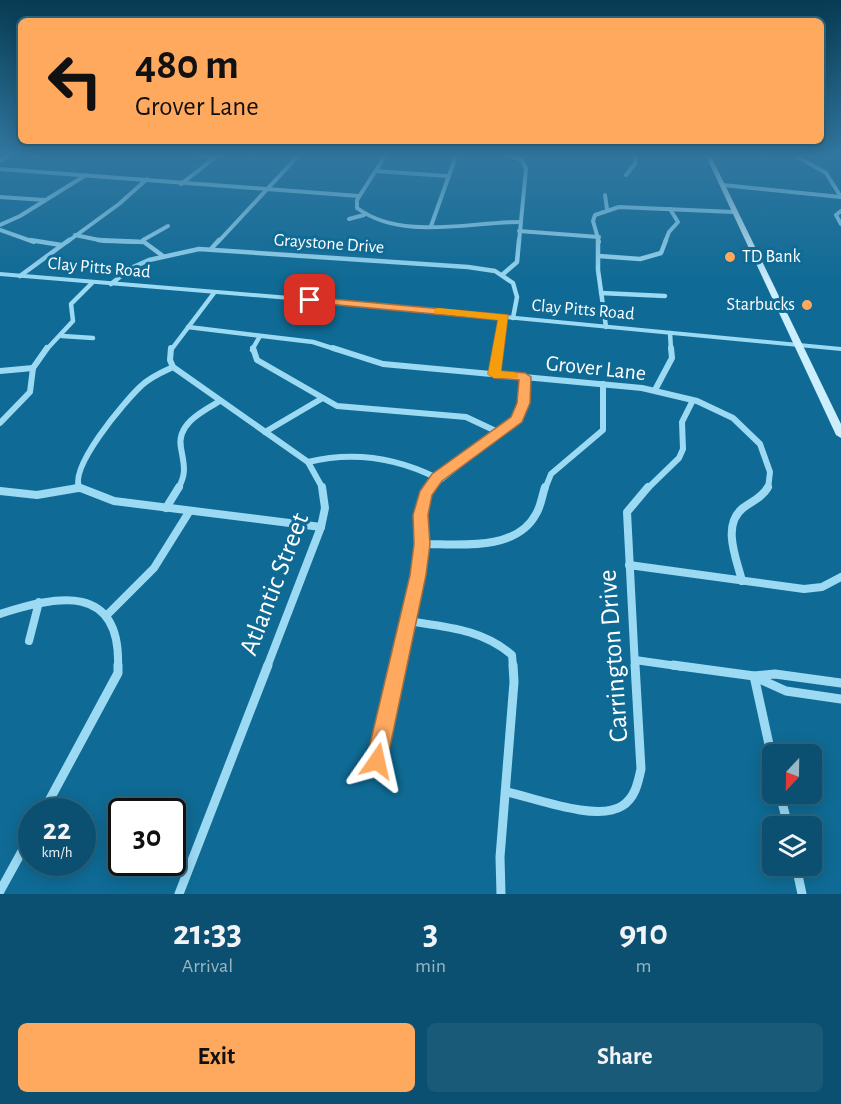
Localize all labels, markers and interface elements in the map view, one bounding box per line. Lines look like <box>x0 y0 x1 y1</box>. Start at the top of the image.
icon: left <box>36 42 114 120</box>
text: 480 m <box>135 44 239 86</box>
text: Grover Lane <box>135 93 259 120</box>
street label: Graystone Drive <box>273 231 385 257</box>
place label: TD Bank <box>742 248 802 266</box>
marker: TD Bank <box>723 250 737 264</box>
street label: Clay Pitts Road <box>47 255 151 281</box>
pin <box>284 274 335 325</box>
icon: arrive <box>293 283 326 316</box>
place label: Starbucks <box>727 296 795 314</box>
street label: Clay Pitts Road <box>531 297 635 323</box>
marker: Starbucks <box>800 298 814 312</box>
street label: Grover Lane <box>545 352 647 384</box>
street label: Atlantic Street <box>235 509 314 659</box>
street label: Carrington Drive <box>593 569 633 743</box>
position arrow <box>345 729 409 793</box>
north arrow <box>762 744 822 804</box>
map controls <box>762 744 822 876</box>
speed limit sign: 30 <box>108 798 186 876</box>
text: 22 <box>43 815 71 845</box>
button: layers <box>762 816 822 876</box>
text: km/h <box>42 845 72 860</box>
text: 21:33 <box>173 915 242 951</box>
text: 3 <box>423 915 438 951</box>
text: 910 <box>619 915 668 951</box>
text: Arrival <box>182 956 233 976</box>
text: min <box>415 956 446 976</box>
text: m <box>636 956 652 976</box>
button: Exit <box>18 1023 415 1092</box>
button: Share <box>427 1023 823 1092</box>

